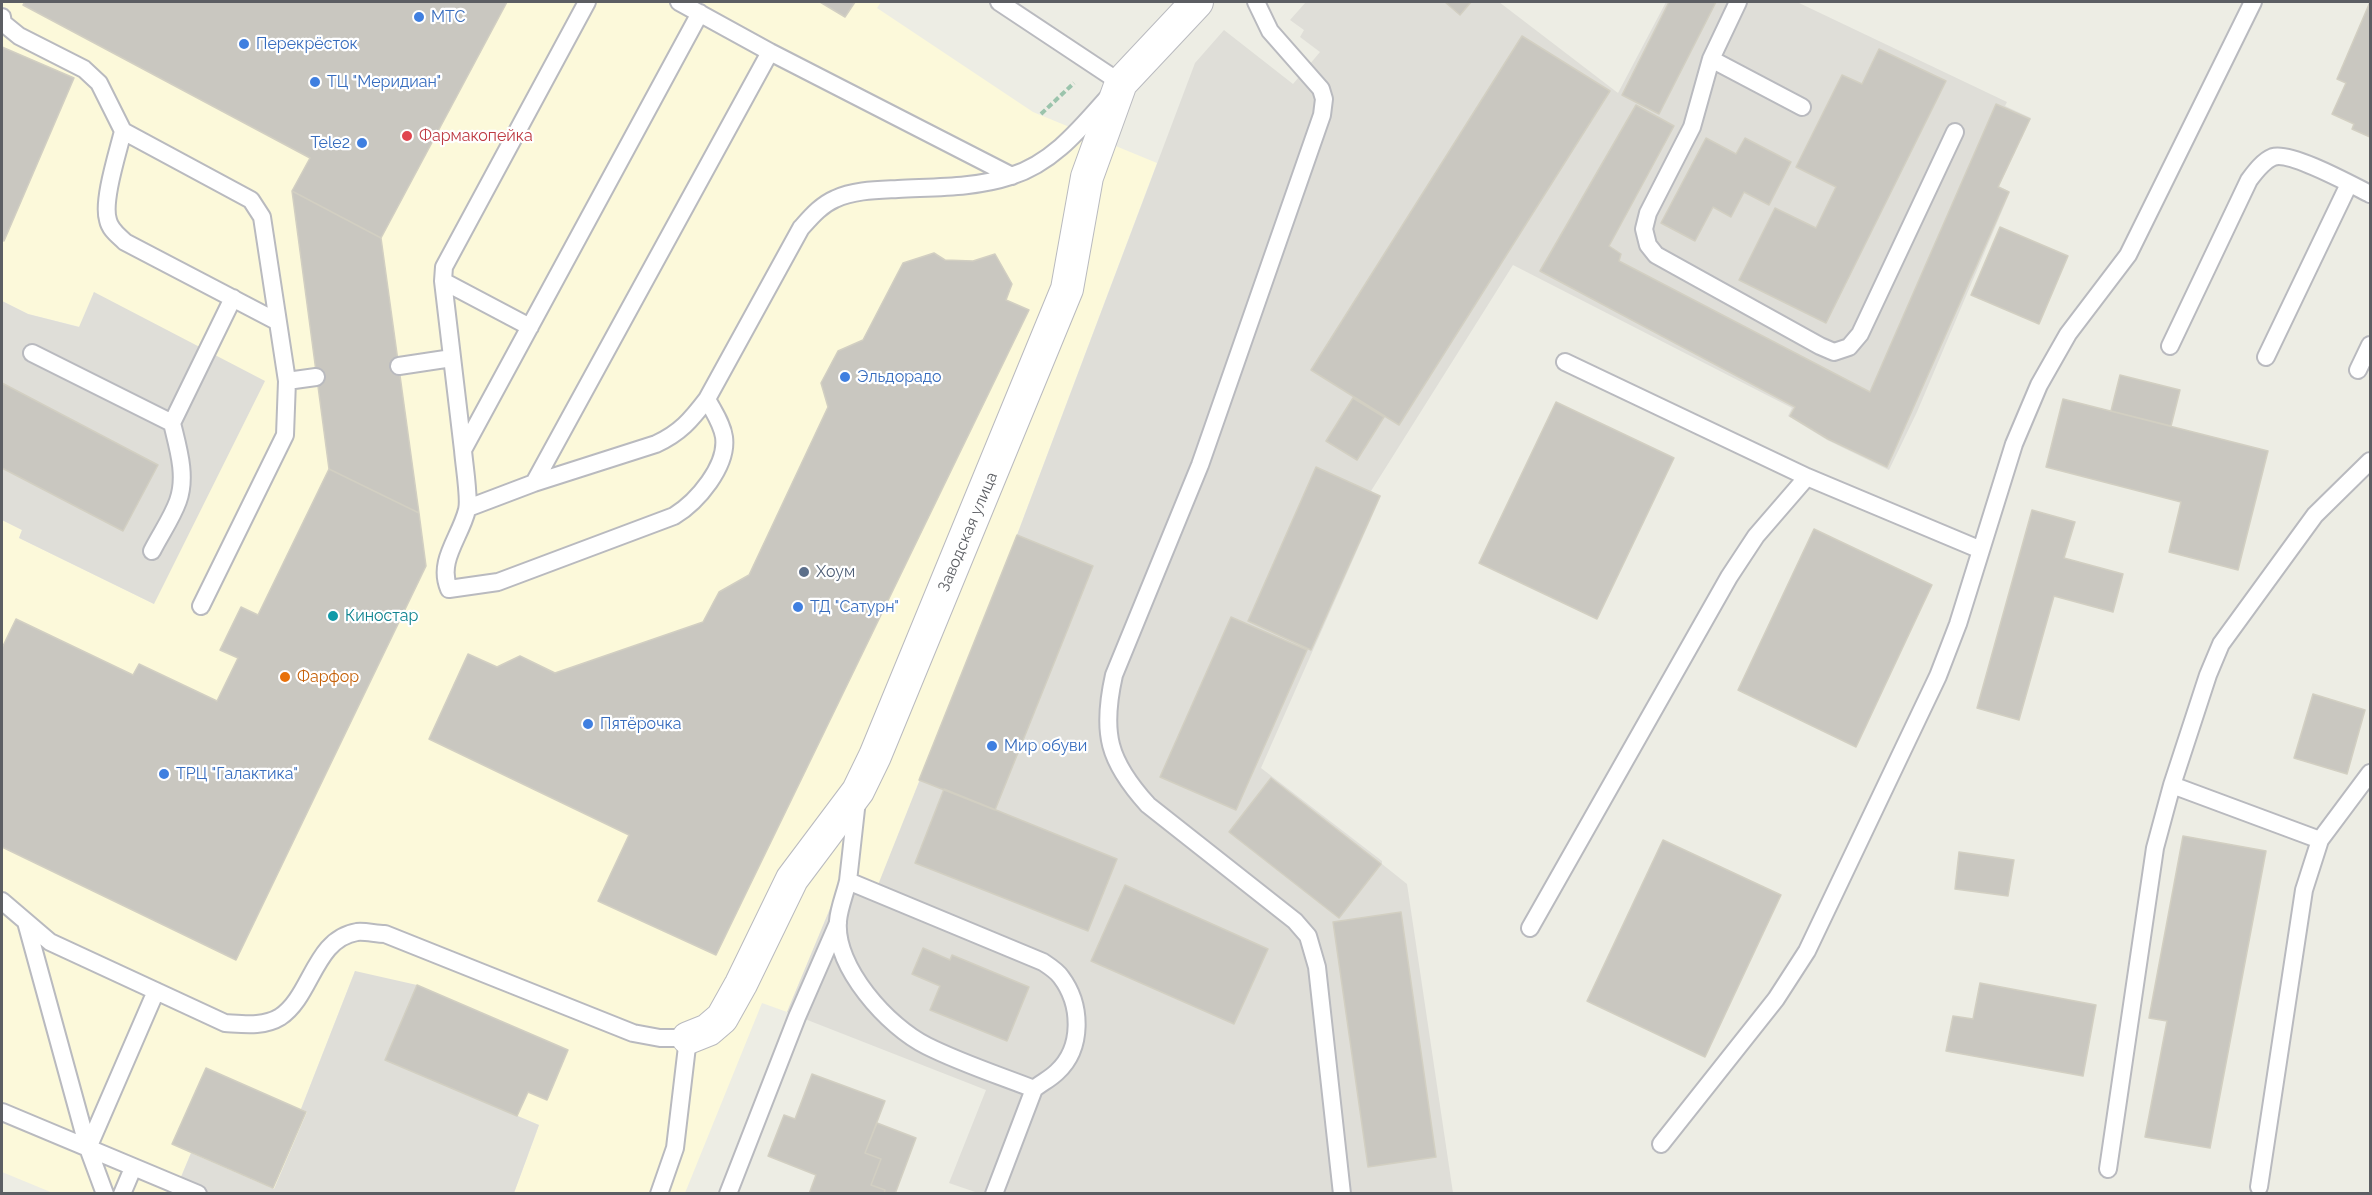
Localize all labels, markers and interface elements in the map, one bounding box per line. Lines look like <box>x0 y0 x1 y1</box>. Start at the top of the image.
place label: МТС <box>431 7 465 27</box>
marker: МТС <box>412 10 426 24</box>
place label: Перекрёсток <box>256 34 358 54</box>
marker: Перекрёсток <box>237 37 251 51</box>
place label: ТЦ "Меридиан" <box>327 72 441 92</box>
marker: ТЦ "Меридиан" <box>308 75 322 89</box>
place label: Фармакопейка <box>419 126 533 146</box>
marker: Фармакопейка <box>400 129 414 143</box>
place label: Tele2 <box>311 133 350 153</box>
marker: Tele2 <box>355 136 369 150</box>
place label: Эльдорадо <box>857 367 942 387</box>
marker: Эльдорадо <box>838 370 852 384</box>
street label: Заводская улица <box>934 469 1002 595</box>
place label: Хоум <box>816 562 855 582</box>
marker: Хоум <box>797 565 811 579</box>
place label: ТД "Сатурн" <box>810 597 899 617</box>
marker: ТД "Сатурн" <box>791 600 805 614</box>
place label: Киностар <box>345 606 418 626</box>
marker: Киностар <box>326 609 340 623</box>
place label: Фарфор <box>297 667 359 687</box>
marker: Фарфор <box>278 670 292 684</box>
place label: Пятёрочка <box>600 714 681 734</box>
marker: Пятёрочка <box>581 717 595 731</box>
place label: Мир обуви <box>1004 736 1087 756</box>
marker: Мир обуви <box>985 739 999 753</box>
place label: ТРЦ "Галактика" <box>176 764 298 784</box>
marker: ТРЦ "Галактика" <box>157 767 171 781</box>

